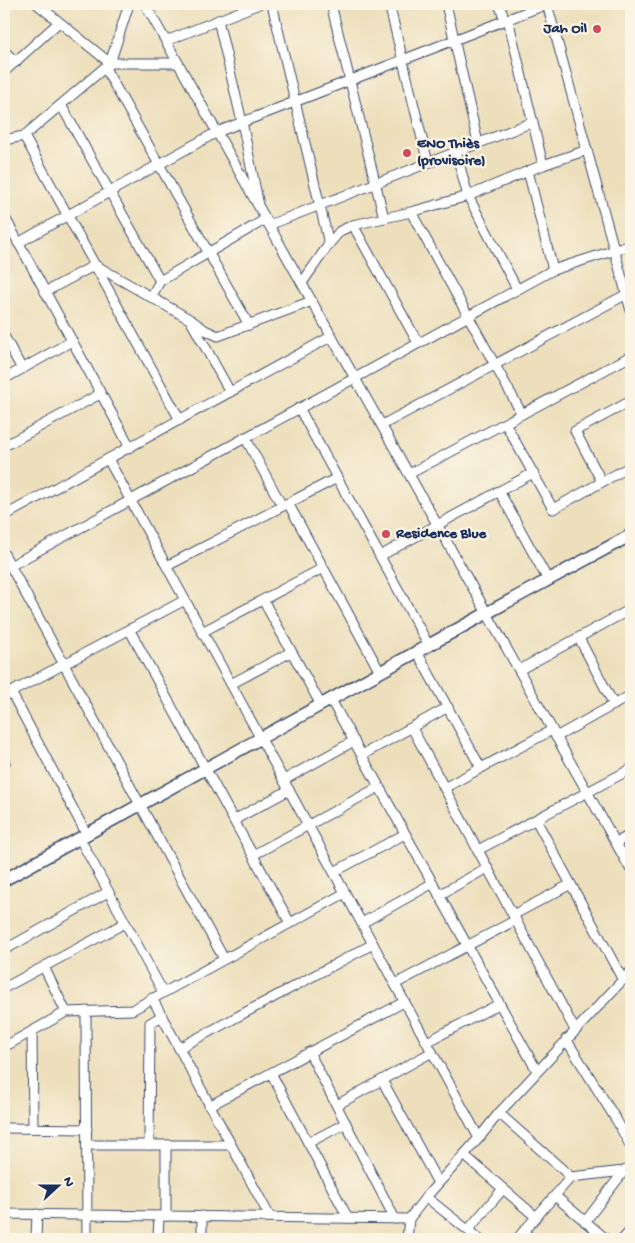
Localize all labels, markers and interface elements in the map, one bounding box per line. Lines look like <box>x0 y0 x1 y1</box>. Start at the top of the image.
place label: Jah Oil <box>543 20 588 38</box>
marker: Jah Oil <box>591 23 603 35</box>
place label: ENO Thiès (provisoire) <box>417 135 485 170</box>
marker: ENO Thiès (provisoire) <box>401 147 413 159</box>
place label: Residence Blue <box>395 525 487 543</box>
marker: Residence Blue <box>380 528 392 540</box>
north arrow <box>32 1160 82 1210</box>
text: N <box>58 1175 77 1190</box>

